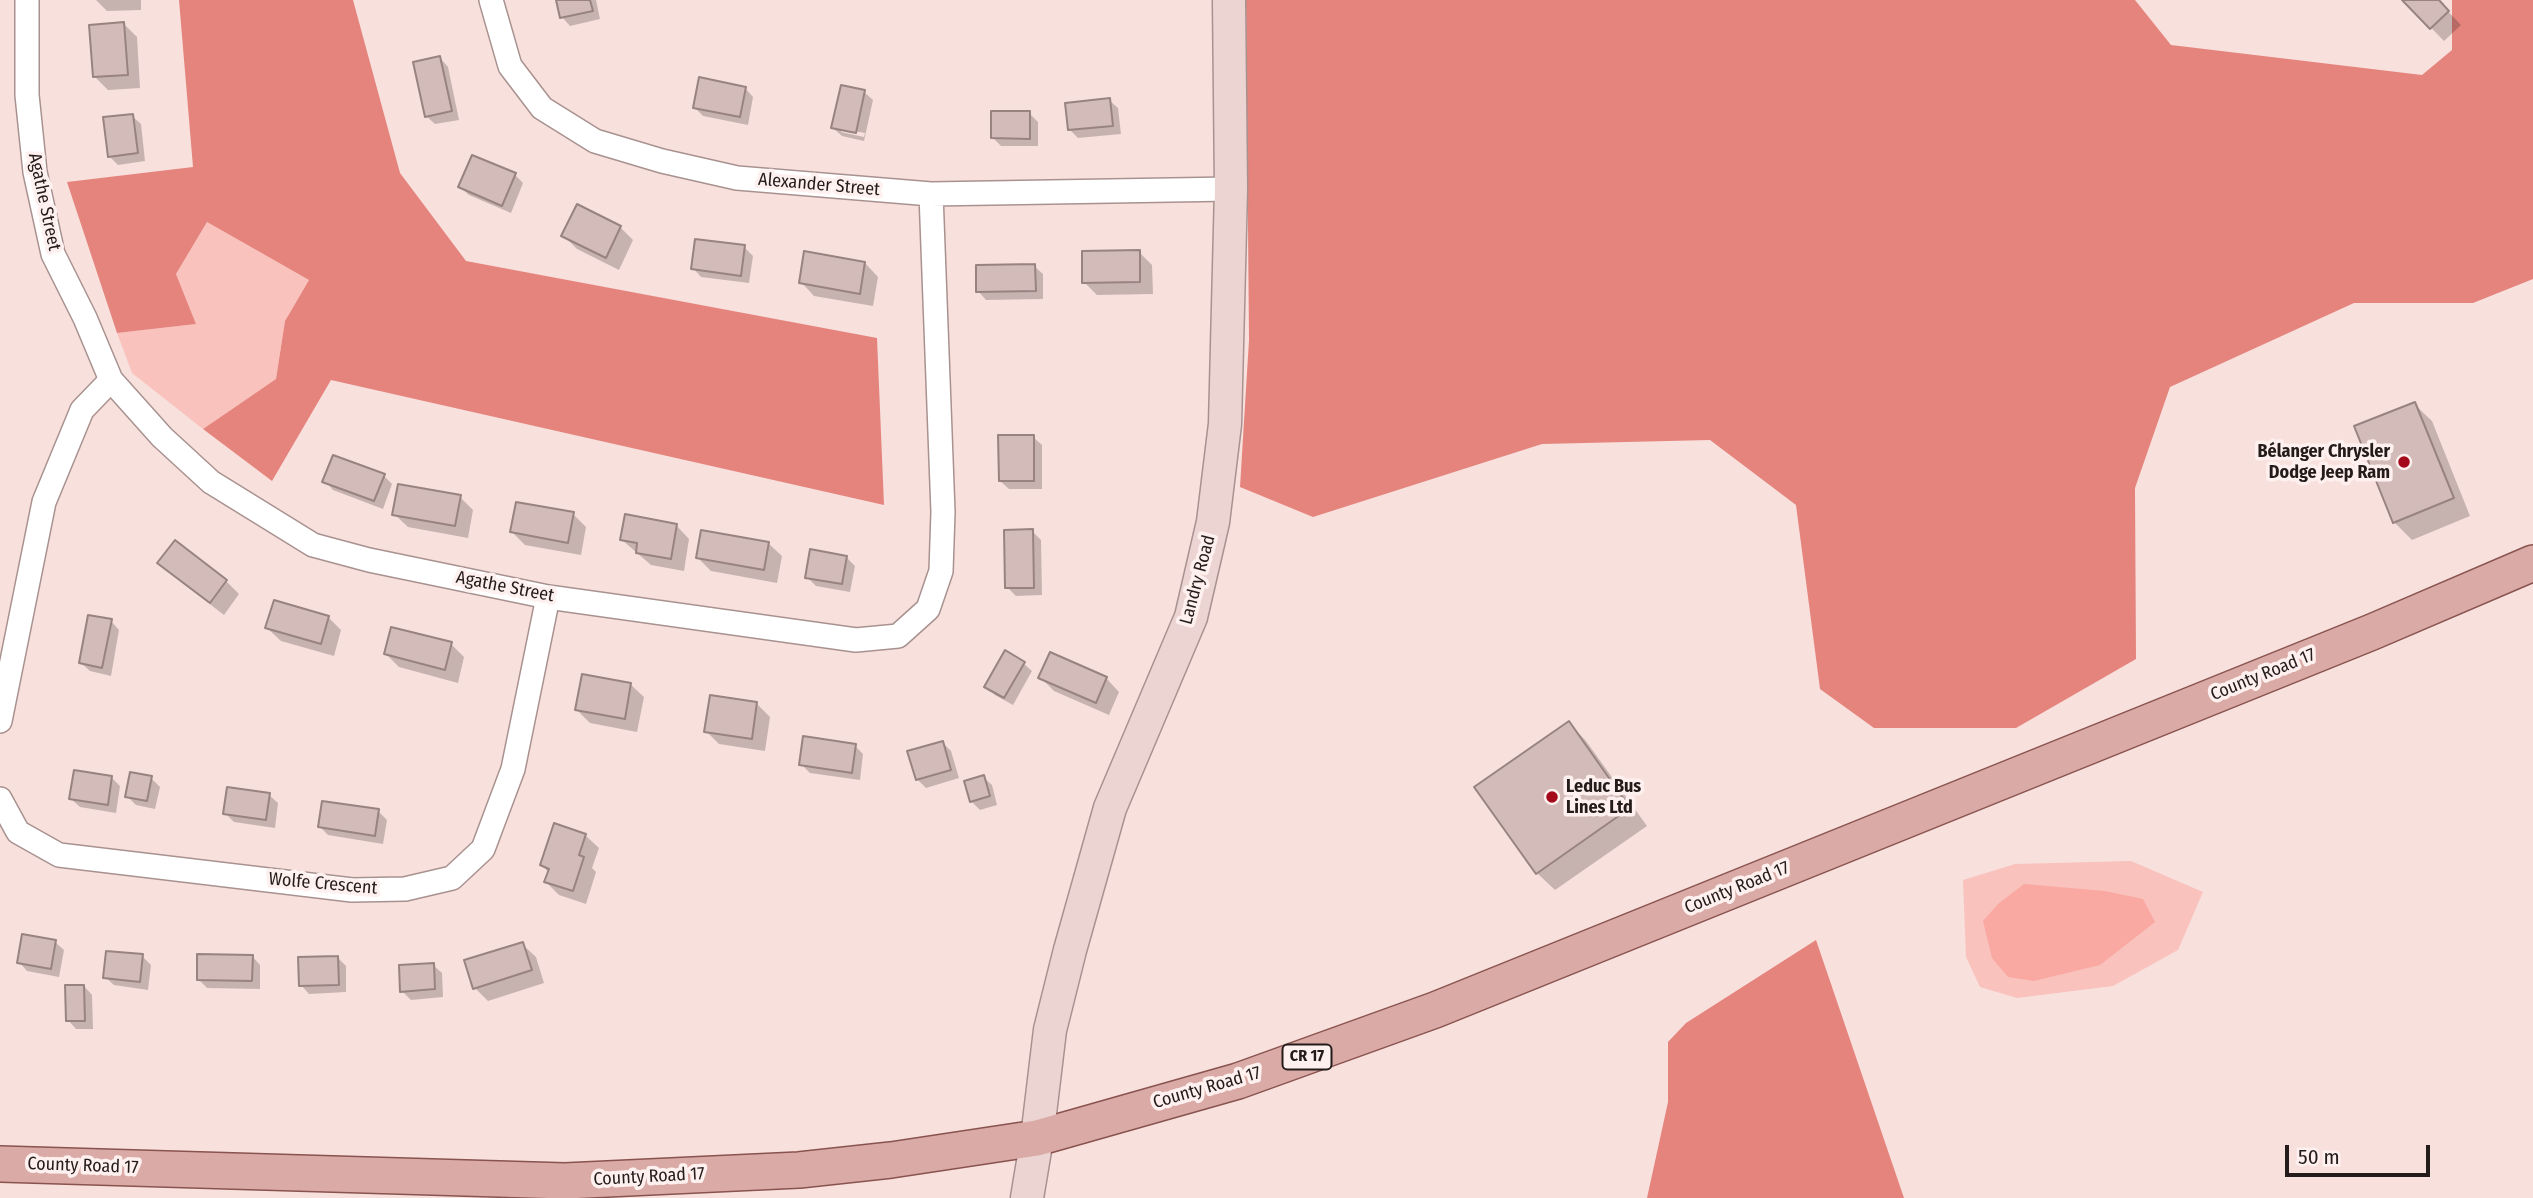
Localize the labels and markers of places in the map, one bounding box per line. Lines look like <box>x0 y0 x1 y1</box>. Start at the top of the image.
place label: Bélanger Chrysler Dodge Jeep Ram <box>2258 441 2390 484</box>
marker: Bélanger Chrysler Dodge Jeep Ram <box>2396 454 2412 470</box>
place label: Leduc Bus Lines Ltd <box>1566 776 1641 818</box>
marker: Leduc Bus Lines Ltd <box>1544 789 1560 805</box>

